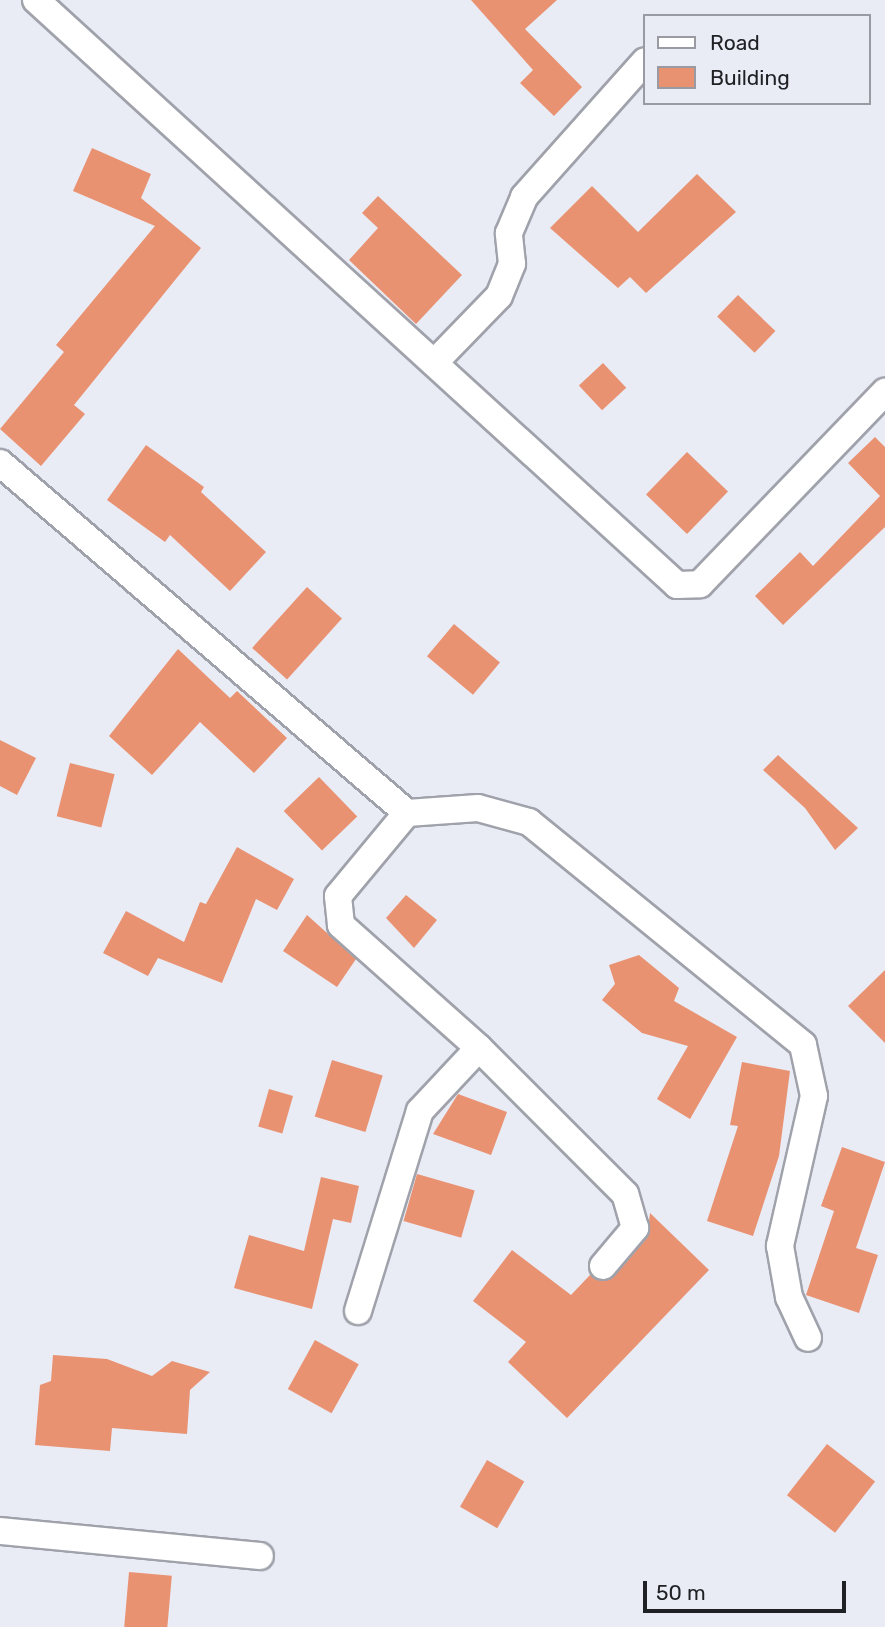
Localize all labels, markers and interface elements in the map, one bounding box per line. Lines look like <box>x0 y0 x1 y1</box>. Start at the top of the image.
legend <box>644 14 871 105</box>
text: Road <box>710 30 760 55</box>
text: Building <box>710 65 790 90</box>
scale bar <box>647 1568 850 1612</box>
text: 50 m <box>656 1580 706 1605</box>

